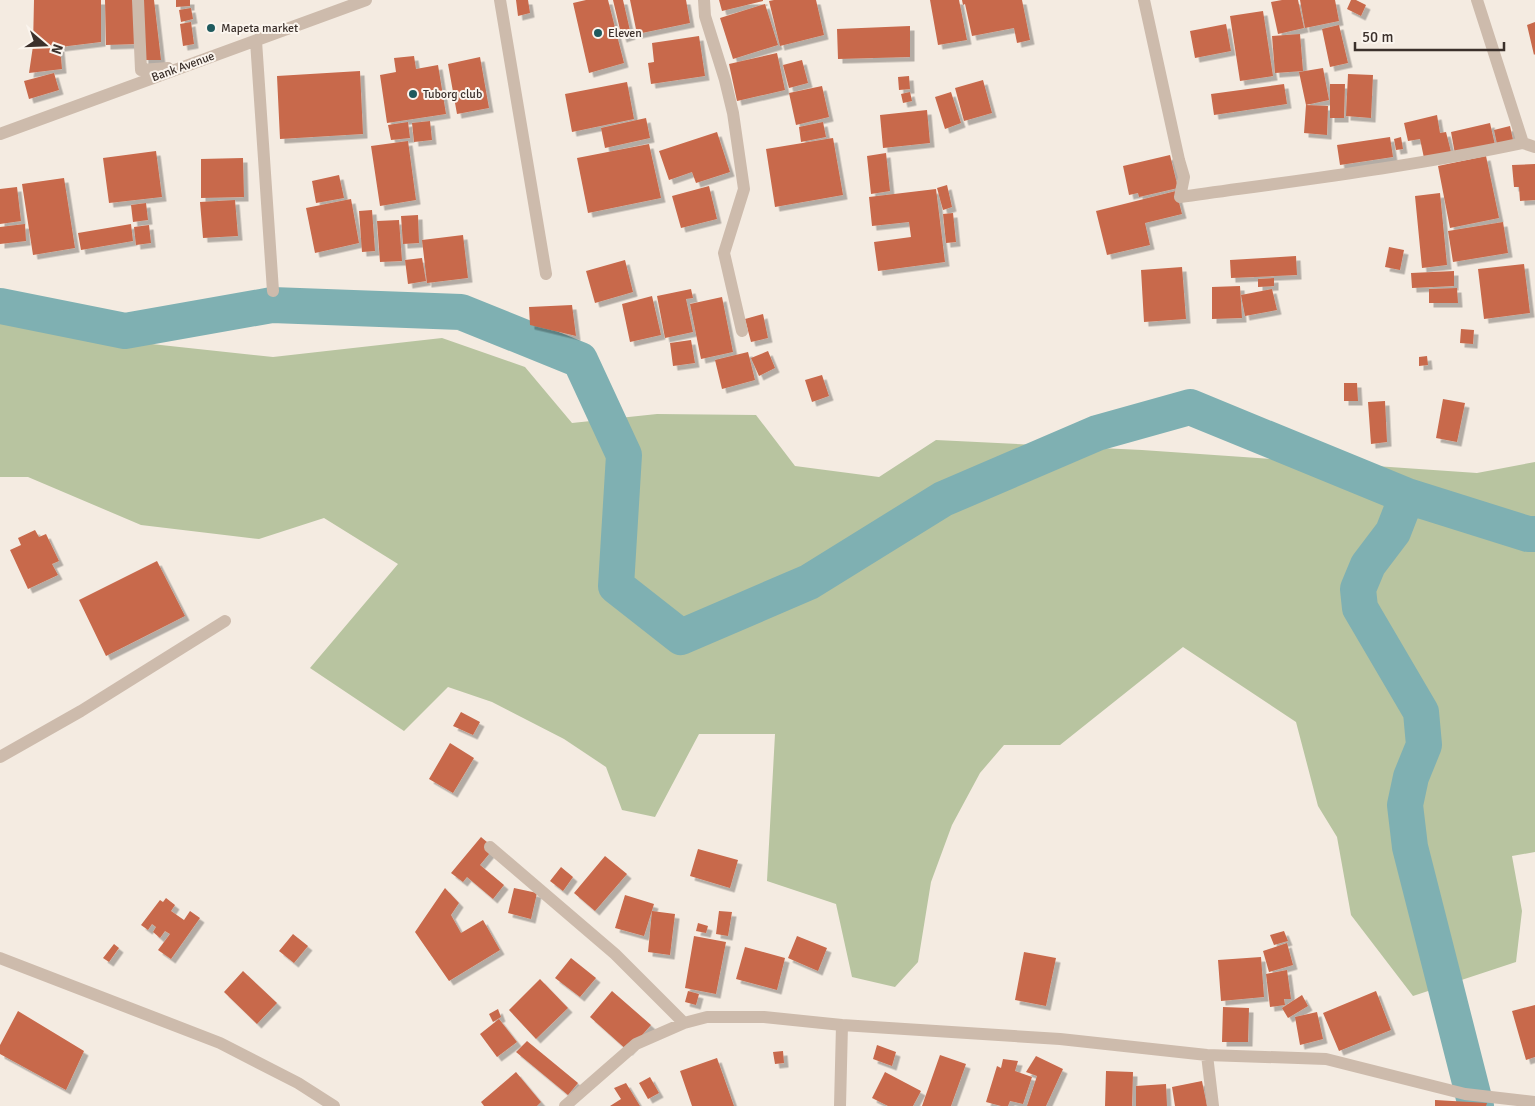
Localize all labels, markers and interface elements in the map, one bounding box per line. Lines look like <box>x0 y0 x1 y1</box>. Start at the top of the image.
north arrow <box>20 20 70 70</box>
scale bar <box>1355 20 1504 52</box>
place label: Mapeta market <box>221 21 298 36</box>
marker: Mapeta market <box>205 22 217 34</box>
place label: Eleven <box>608 26 642 41</box>
marker: Eleven <box>592 27 604 39</box>
text: 50 m <box>1362 28 1393 46</box>
text: N <box>47 42 66 56</box>
street label: Bank Avenue <box>149 49 217 85</box>
place label: Tuborg club <box>423 87 482 102</box>
marker: Tuborg club <box>407 88 419 100</box>

